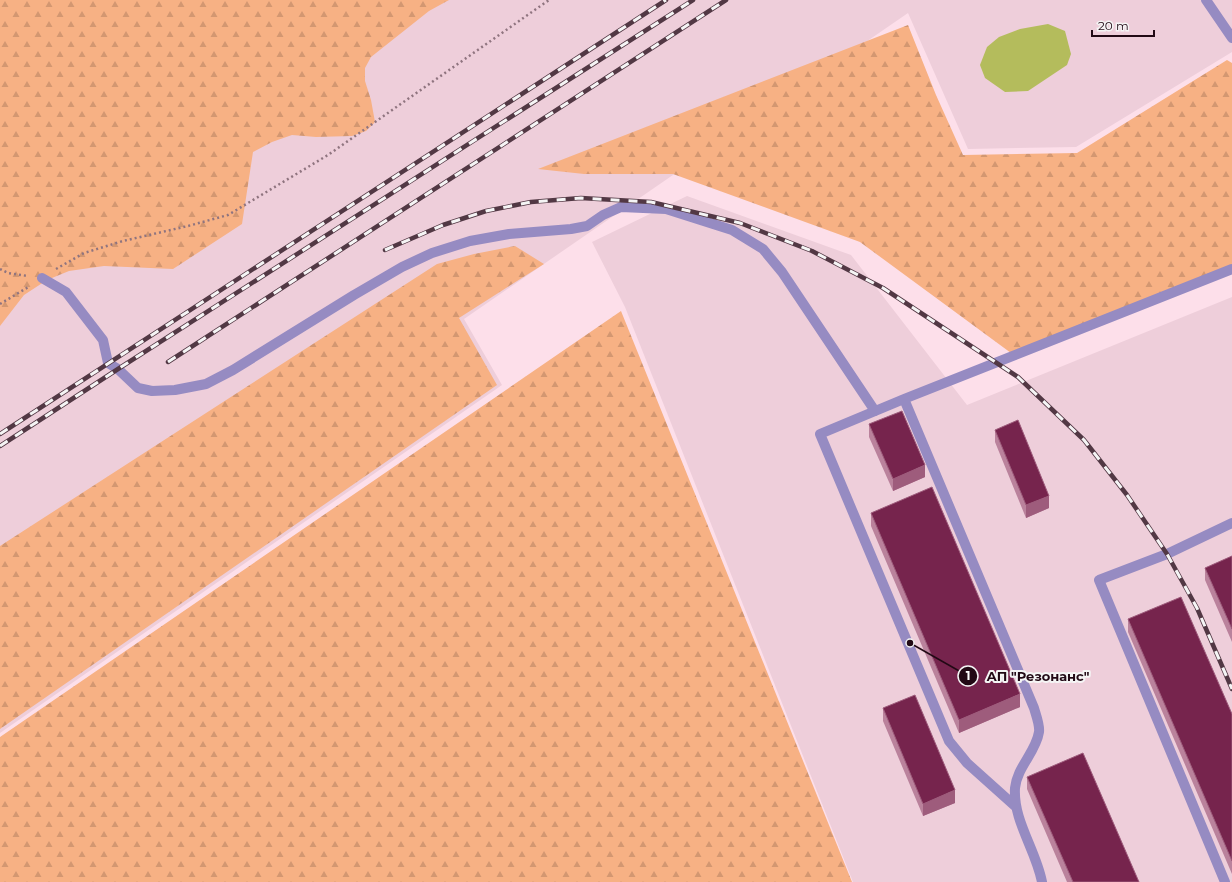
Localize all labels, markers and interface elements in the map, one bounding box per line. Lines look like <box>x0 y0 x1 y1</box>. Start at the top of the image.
scale bar <box>1092 12 1154 38</box>
text: 20 m <box>1098 18 1129 33</box>
callout: АП "Резонанс" <box>958 664 1097 689</box>
text: 1 <box>966 668 970 683</box>
text: АП "Резонанс" <box>986 668 1090 684</box>

